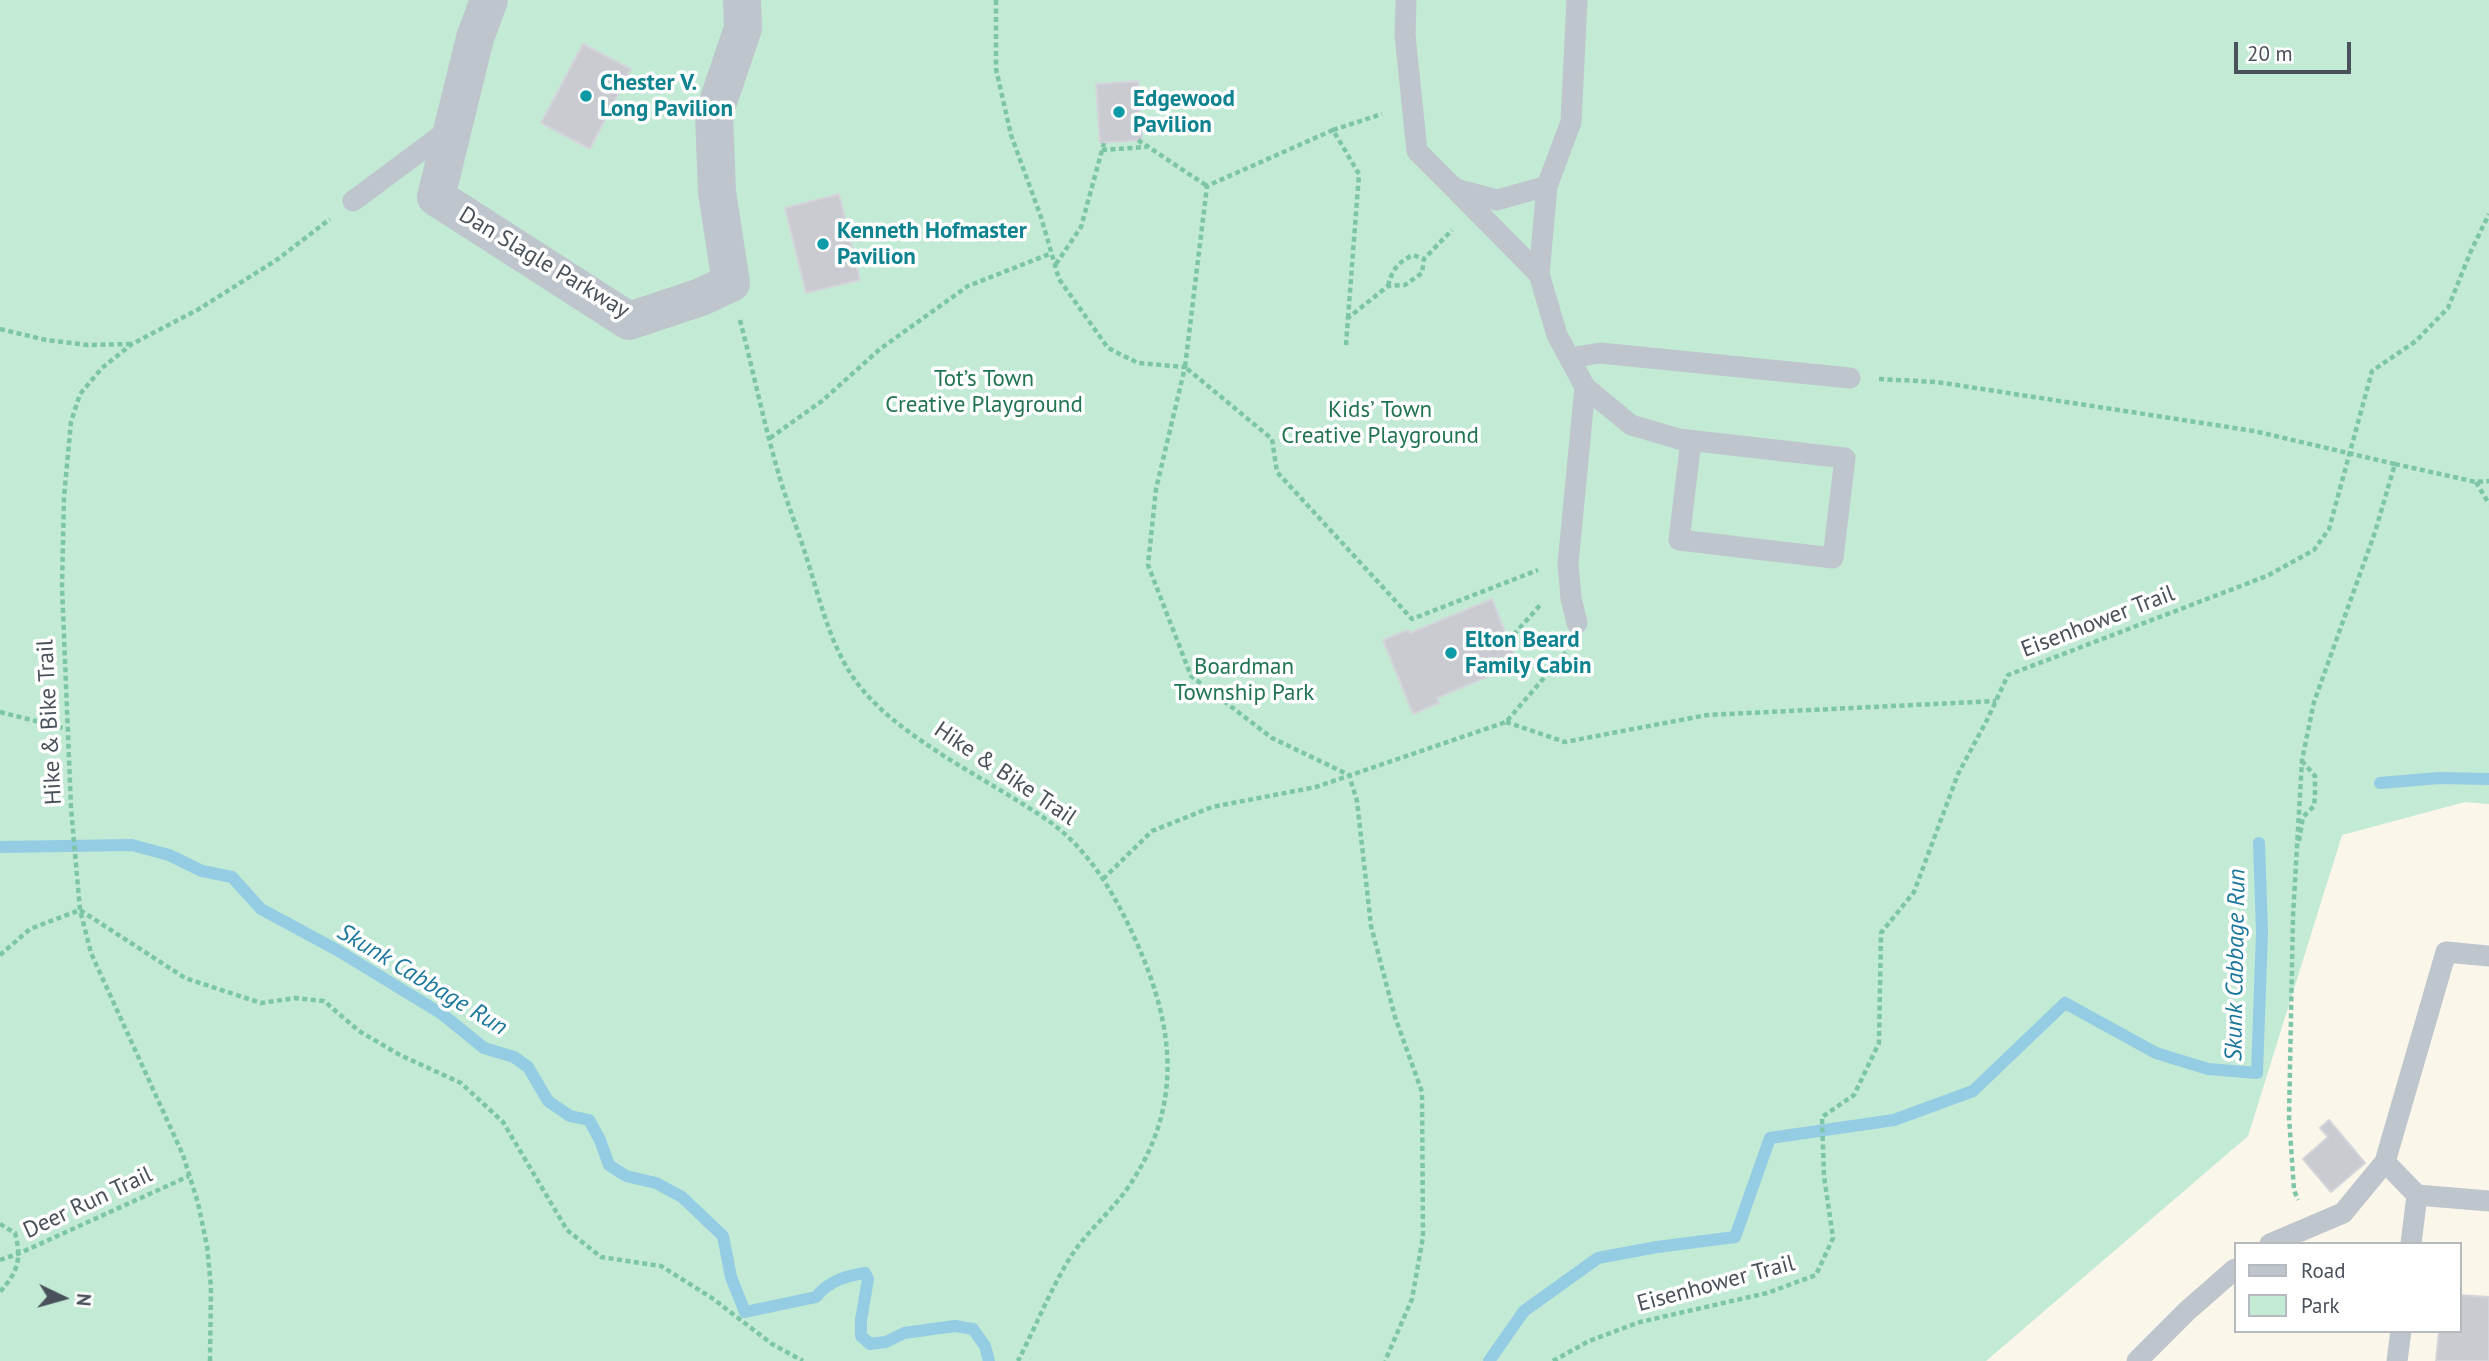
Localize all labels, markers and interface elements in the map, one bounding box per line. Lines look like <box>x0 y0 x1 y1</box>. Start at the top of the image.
scale bar <box>2237 28 2354 72</box>
text: 20 m <box>2247 40 2293 67</box>
place label: Chester V. Long Pavilion <box>600 69 733 123</box>
place label: Edgewood Pavilion <box>1133 85 1235 139</box>
marker: Chester V. Long Pavilion <box>578 88 594 104</box>
marker: Edgewood Pavilion <box>1111 104 1127 120</box>
street label: Dan Slagle Parkway <box>454 201 634 325</box>
place label: Kenneth Hofmaster Pavilion <box>837 217 1027 271</box>
marker: Kenneth Hofmaster Pavilion <box>815 236 831 252</box>
park label: Tot’s Town Creative Playground <box>885 365 1083 419</box>
park label: Kids’ Town Creative Playground <box>1281 396 1479 450</box>
street label: Eisenhower Trail <box>2018 580 2178 664</box>
place label: Elton Beard Family Cabin <box>1465 626 1591 680</box>
street label: Hike & Bike Trail <box>32 639 68 805</box>
marker: Elton Beard Family Cabin <box>1443 645 1459 661</box>
park label: Boardman Township Park <box>1174 653 1314 707</box>
street label: Hike & Bike Trail <box>929 716 1081 832</box>
water label: Skunk Cabbage Run <box>2220 868 2252 1062</box>
water label: Skunk Cabbage Run <box>332 918 512 1042</box>
street label: Deer Run Trail <box>19 1161 157 1245</box>
legend <box>2234 1242 2461 1333</box>
street label: Eisenhower Trail <box>1634 1250 1798 1318</box>
text: Road <box>2301 1257 2345 1284</box>
north arrow <box>28 1263 98 1333</box>
text: Park <box>2301 1292 2340 1319</box>
text: N <box>71 1293 96 1307</box>

